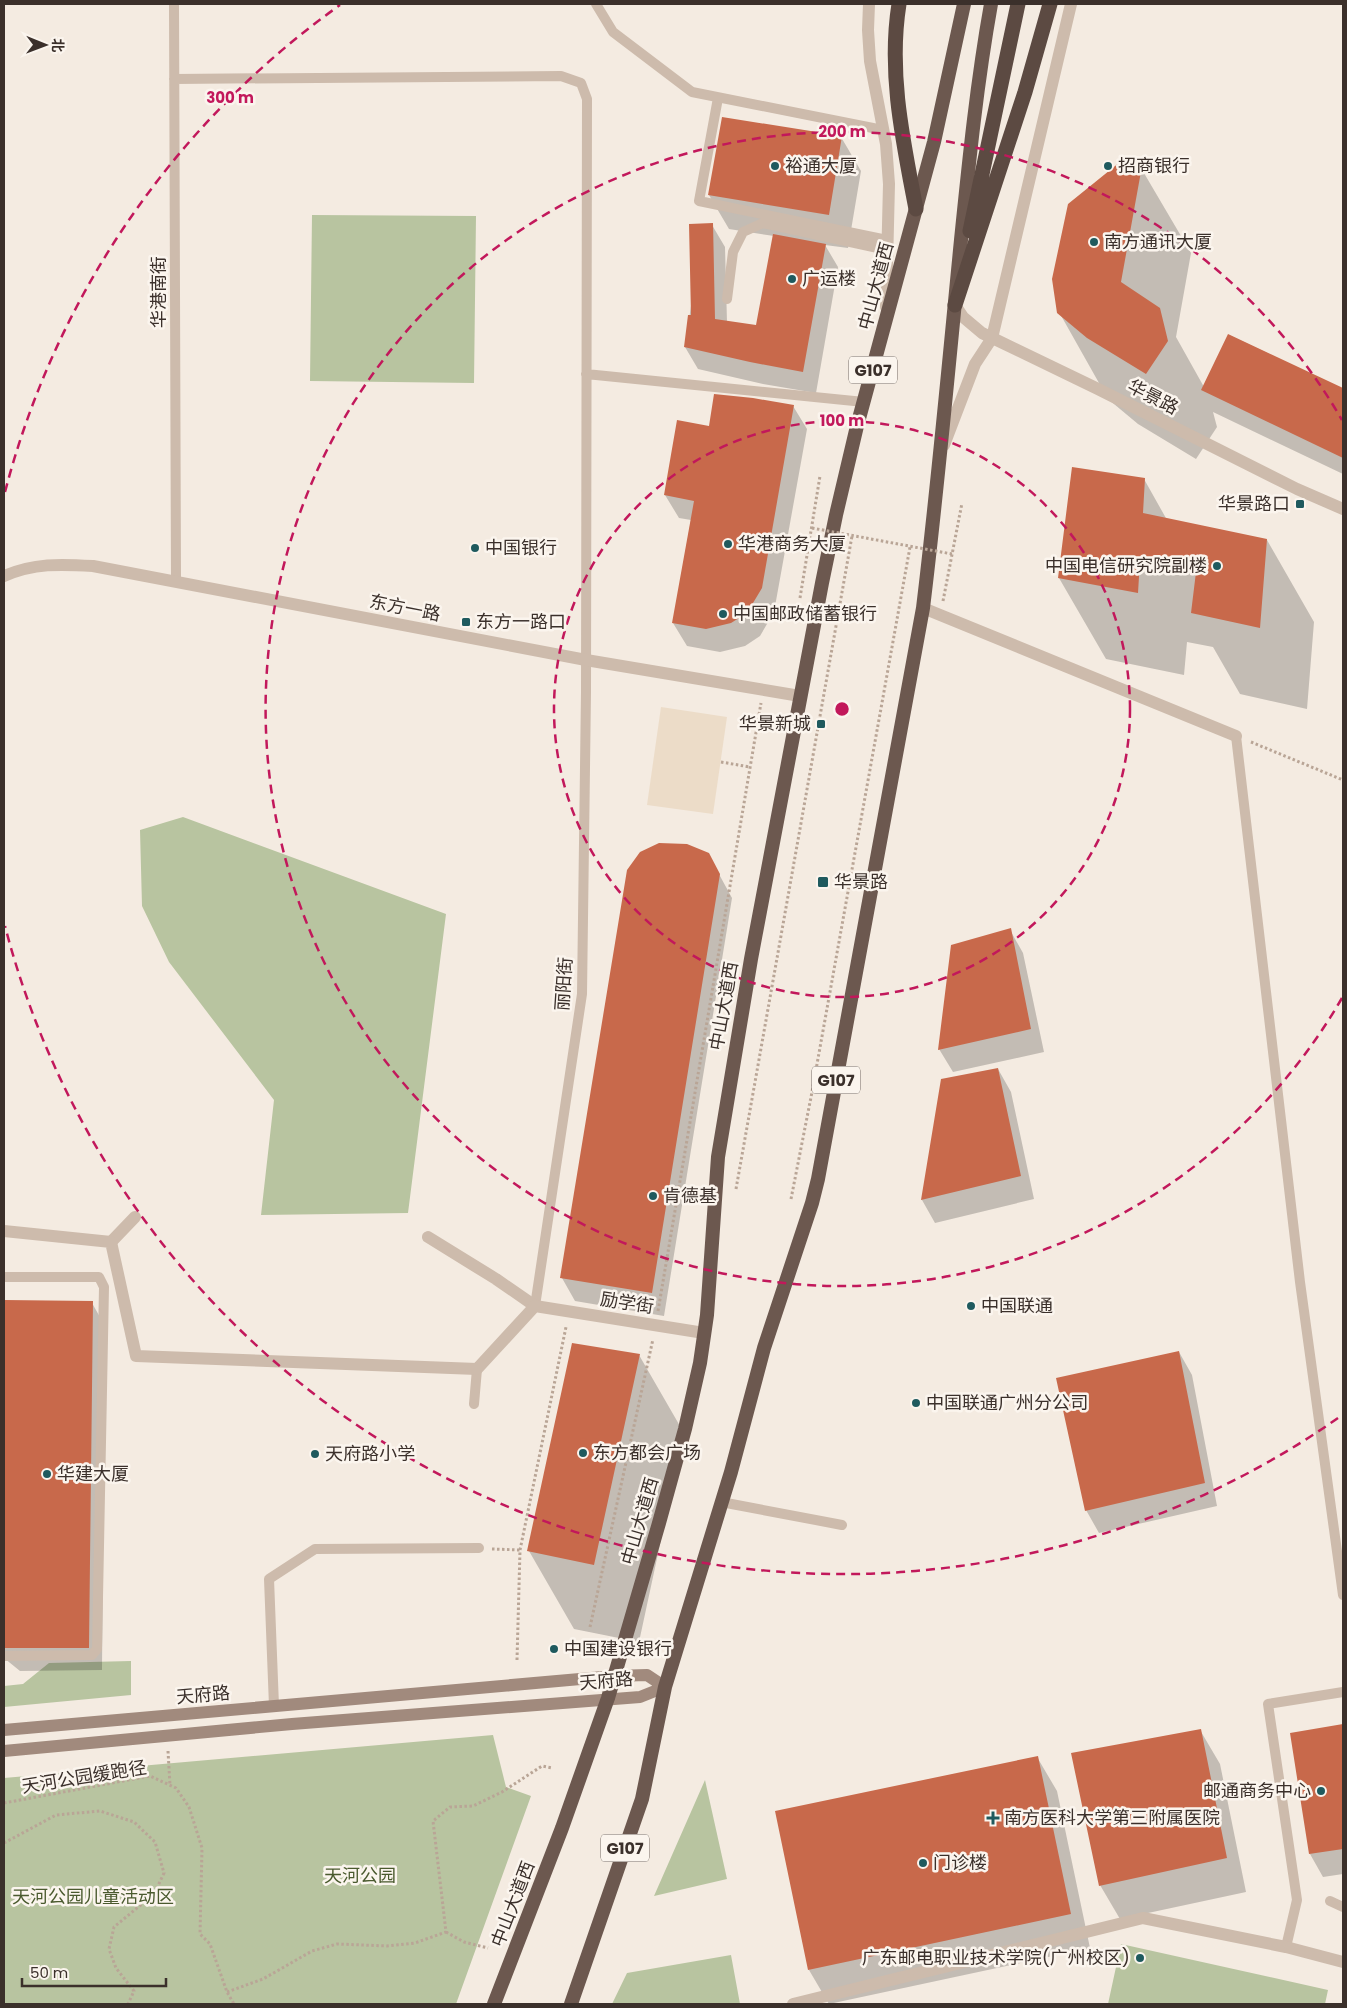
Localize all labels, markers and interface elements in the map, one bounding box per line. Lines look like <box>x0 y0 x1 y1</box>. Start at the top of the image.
north arrow <box>20 20 70 70</box>
text: 北 <box>48 38 68 52</box>
text: 300 m <box>206 87 254 108</box>
text: 200 m <box>818 121 866 142</box>
place label: 裕通大厦 <box>785 153 857 178</box>
place label: 招商银行 <box>1118 153 1190 178</box>
marker: 裕通大厦 <box>769 160 781 172</box>
marker: 招商银行 <box>1102 160 1114 172</box>
place label: 南方通讯大厦 <box>1104 229 1212 254</box>
marker: 南方通讯大厦 <box>1088 236 1100 248</box>
street label: 中山大道西 <box>852 239 899 333</box>
street label: 华港南街 <box>146 256 171 328</box>
place label: 广运楼 <box>802 266 856 291</box>
marker: 广运楼 <box>786 273 798 285</box>
road number: G107 <box>849 356 897 384</box>
street label: 华景路 <box>1123 373 1183 420</box>
text: 100 m <box>820 410 864 431</box>
place label: 华景路口 <box>1218 491 1290 516</box>
marker: 华景路口 <box>1294 498 1306 510</box>
place label: 华港商务大厦 <box>738 531 846 556</box>
place label: 中国银行 <box>485 535 557 560</box>
marker: 华港商务大厦 <box>722 538 734 550</box>
marker: 中国银行 <box>469 542 481 554</box>
place label: 中国电信研究院副楼 <box>1045 553 1207 578</box>
marker: 中国电信研究院副楼 <box>1211 560 1223 572</box>
street label: 东方一路 <box>367 588 443 627</box>
place label: 中国邮政储蓄银行 <box>733 601 877 626</box>
marker: 中国邮政储蓄银行 <box>717 608 729 620</box>
place label: 东方一路口 <box>476 609 566 634</box>
marker: 东方一路口 <box>460 616 472 628</box>
centre of rings <box>833 700 851 718</box>
place label: 华景新城 <box>739 711 811 736</box>
marker: 华景新城 <box>815 718 827 730</box>
place label: 华景路 <box>834 869 888 894</box>
marker: 华景路 <box>816 875 830 889</box>
street label: 丽阳街 <box>549 956 578 1012</box>
street label: 中山大道西 <box>703 959 744 1052</box>
road number: G107 <box>812 1066 860 1094</box>
place label: 肯德基 <box>663 1183 717 1208</box>
marker: 肯德基 <box>647 1190 659 1202</box>
street label: 励学街 <box>598 1286 656 1319</box>
place label: 中国联通 <box>981 1293 1053 1318</box>
marker: 中国联通 <box>965 1300 977 1312</box>
place label: 中国联通广州分公司 <box>926 1390 1088 1415</box>
marker: 中国联通广州分公司 <box>910 1397 922 1409</box>
place label: 东方都会广场 <box>593 1440 701 1465</box>
place label: 天府路小学 <box>325 1441 415 1466</box>
marker: 东方都会广场 <box>577 1447 589 1459</box>
marker: 天府路小学 <box>309 1448 321 1460</box>
place label: 华建大厦 <box>57 1461 129 1486</box>
marker: 华建大厦 <box>41 1468 53 1480</box>
street label: 中山大道西 <box>615 1474 664 1568</box>
place label: 中国建设银行 <box>564 1636 672 1661</box>
marker: 中国建设银行 <box>548 1643 560 1655</box>
street label: 天府路 <box>578 1666 634 1695</box>
street label: 天府路 <box>175 1680 231 1709</box>
street label: 天河公园缓跑径 <box>20 1754 148 1799</box>
place label: 邮通商务中心 <box>1203 1778 1311 1803</box>
marker: 邮通商务中心 <box>1315 1785 1327 1797</box>
place label: 南方医科大学第三附属医院 <box>1004 1805 1220 1830</box>
marker: 南方医科大学第三附属医院 <box>986 1811 1000 1825</box>
road number: G107 <box>601 1835 649 1862</box>
place label: 门诊楼 <box>933 1850 987 1875</box>
street label: 中山大道西 <box>485 1857 540 1950</box>
marker: 门诊楼 <box>917 1857 929 1869</box>
park label: 天河公园 <box>324 1863 396 1888</box>
park label: 天河公园儿童活动区 <box>12 1884 174 1909</box>
place label: 广东邮电职业技术学院(广州校区) <box>862 1945 1130 1970</box>
marker: 广东邮电职业技术学院(广州校区) <box>1134 1952 1146 1964</box>
scale bar <box>22 1956 166 1988</box>
text: 50 m <box>30 1962 68 1983</box>

